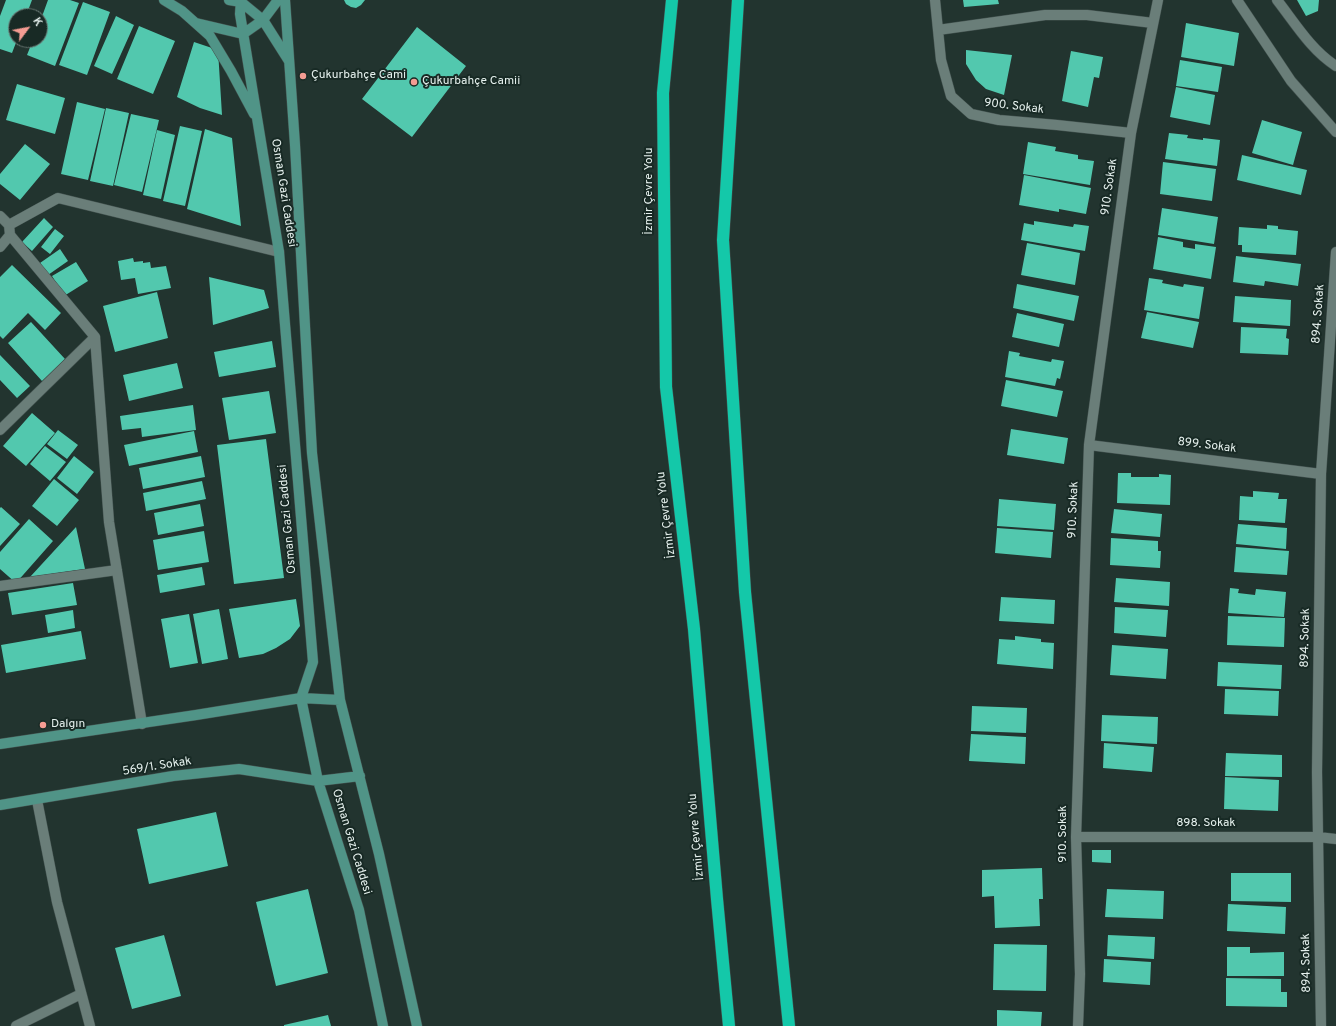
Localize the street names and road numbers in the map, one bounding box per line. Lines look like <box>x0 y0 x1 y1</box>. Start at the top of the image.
street label: 900. Sokak <box>983 96 1045 118</box>
street label: Osman Gazi Caddesi <box>267 138 299 248</box>
street label: İzmir Çevre Yolu <box>643 147 657 235</box>
street label: 910. Sokak <box>1099 158 1121 216</box>
street label: 894. Sokak <box>1310 284 1328 344</box>
street label: 899. Sokak <box>1177 435 1237 457</box>
street label: Osman Gazi Caddesi <box>276 464 300 574</box>
street label: İzmir Çevre Yolu <box>655 471 679 559</box>
street label: 910. Sokak <box>1066 481 1082 539</box>
street label: 894. Sokak <box>1298 608 1314 668</box>
street label: 569/1. Sokak <box>122 754 192 780</box>
street label: Osman Gazi Caddesi <box>328 787 374 897</box>
street label: İzmir Çevre Yolu <box>686 793 708 881</box>
street label: 910. Sokak <box>1057 805 1071 863</box>
street label: 898. Sokak <box>1176 817 1236 831</box>
street label: 894. Sokak <box>1299 933 1315 993</box>

